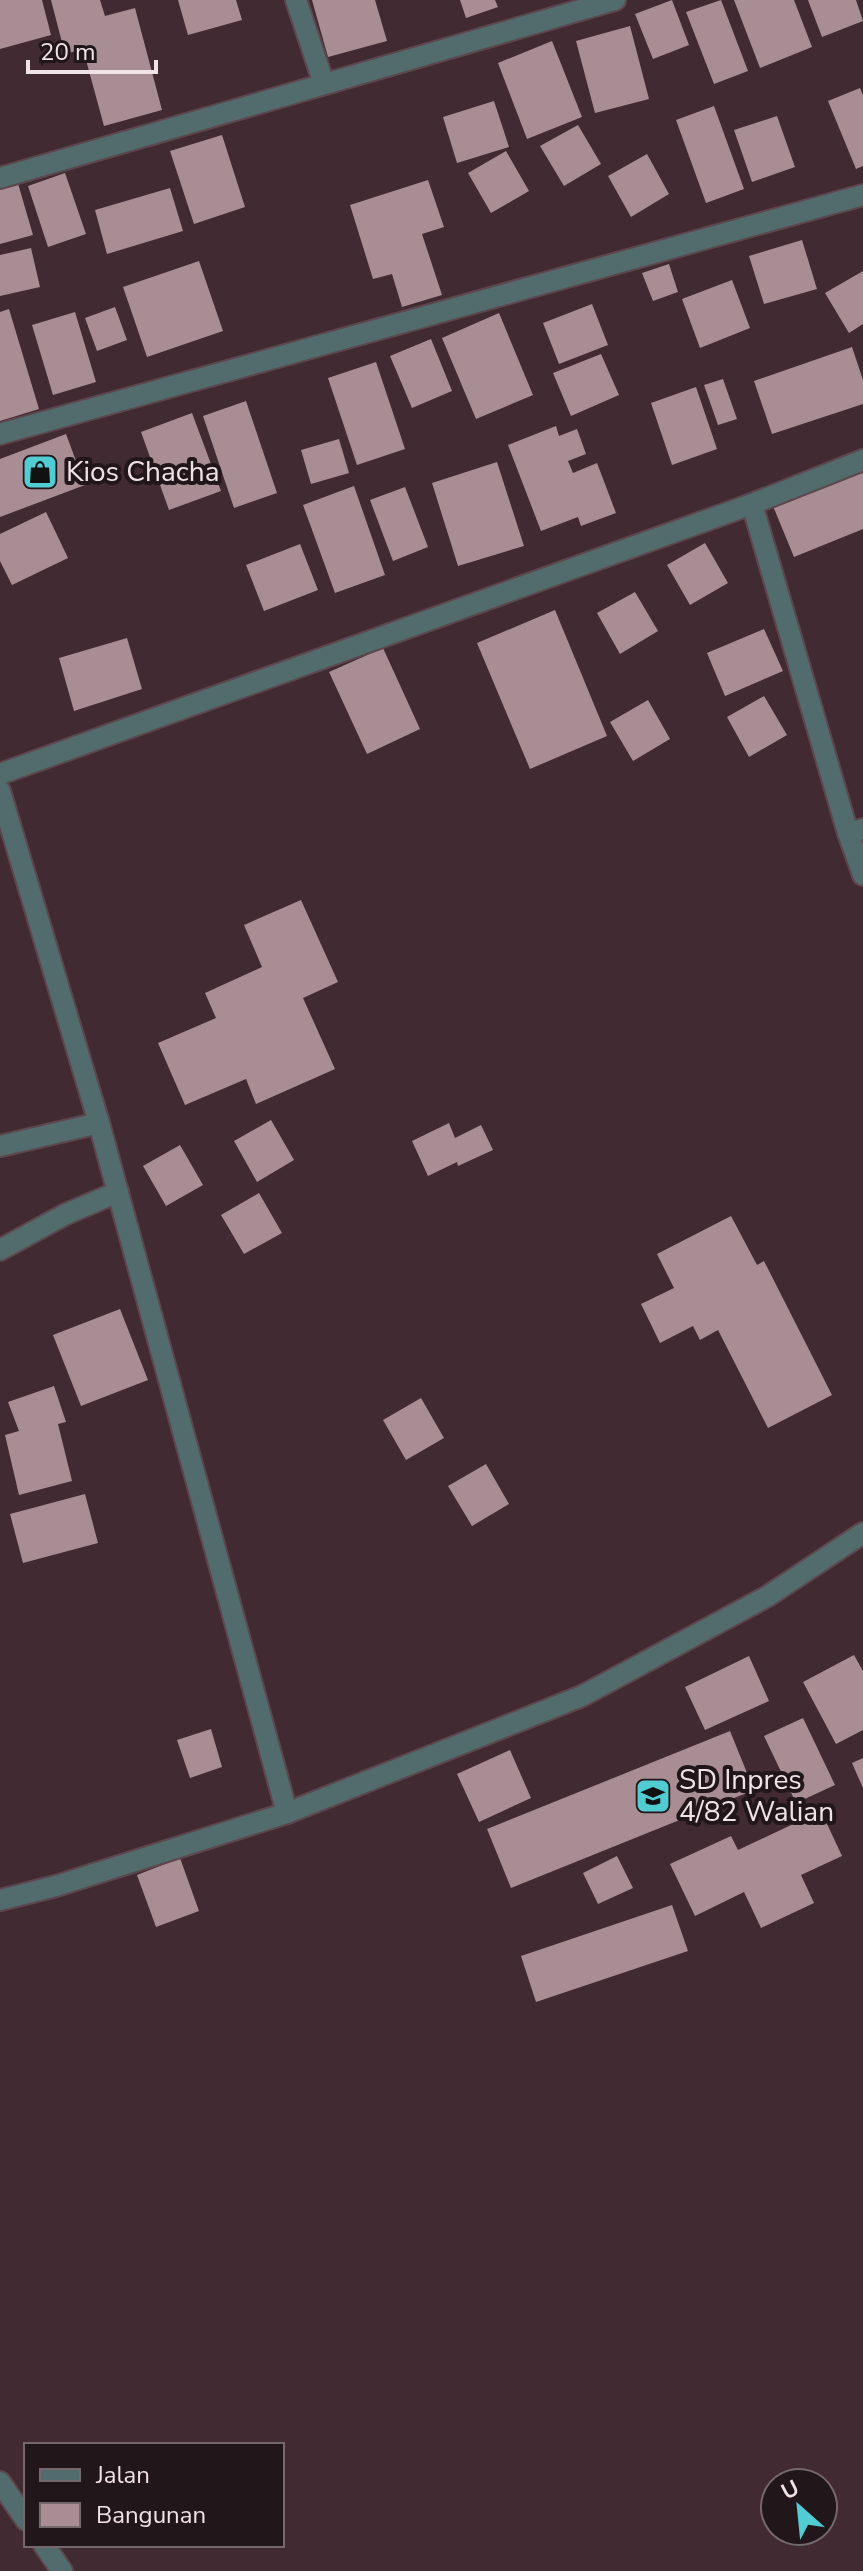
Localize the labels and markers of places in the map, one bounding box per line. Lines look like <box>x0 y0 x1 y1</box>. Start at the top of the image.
shop icon: Kios Chacha <box>21 453 59 491</box>
place label: Kios Chacha <box>66 453 220 491</box>
place label: SD Inpres 4/82 Walian <box>679 1761 834 1831</box>
school or university icon: SD Inpres 4/82 Walian <box>634 1777 672 1815</box>

